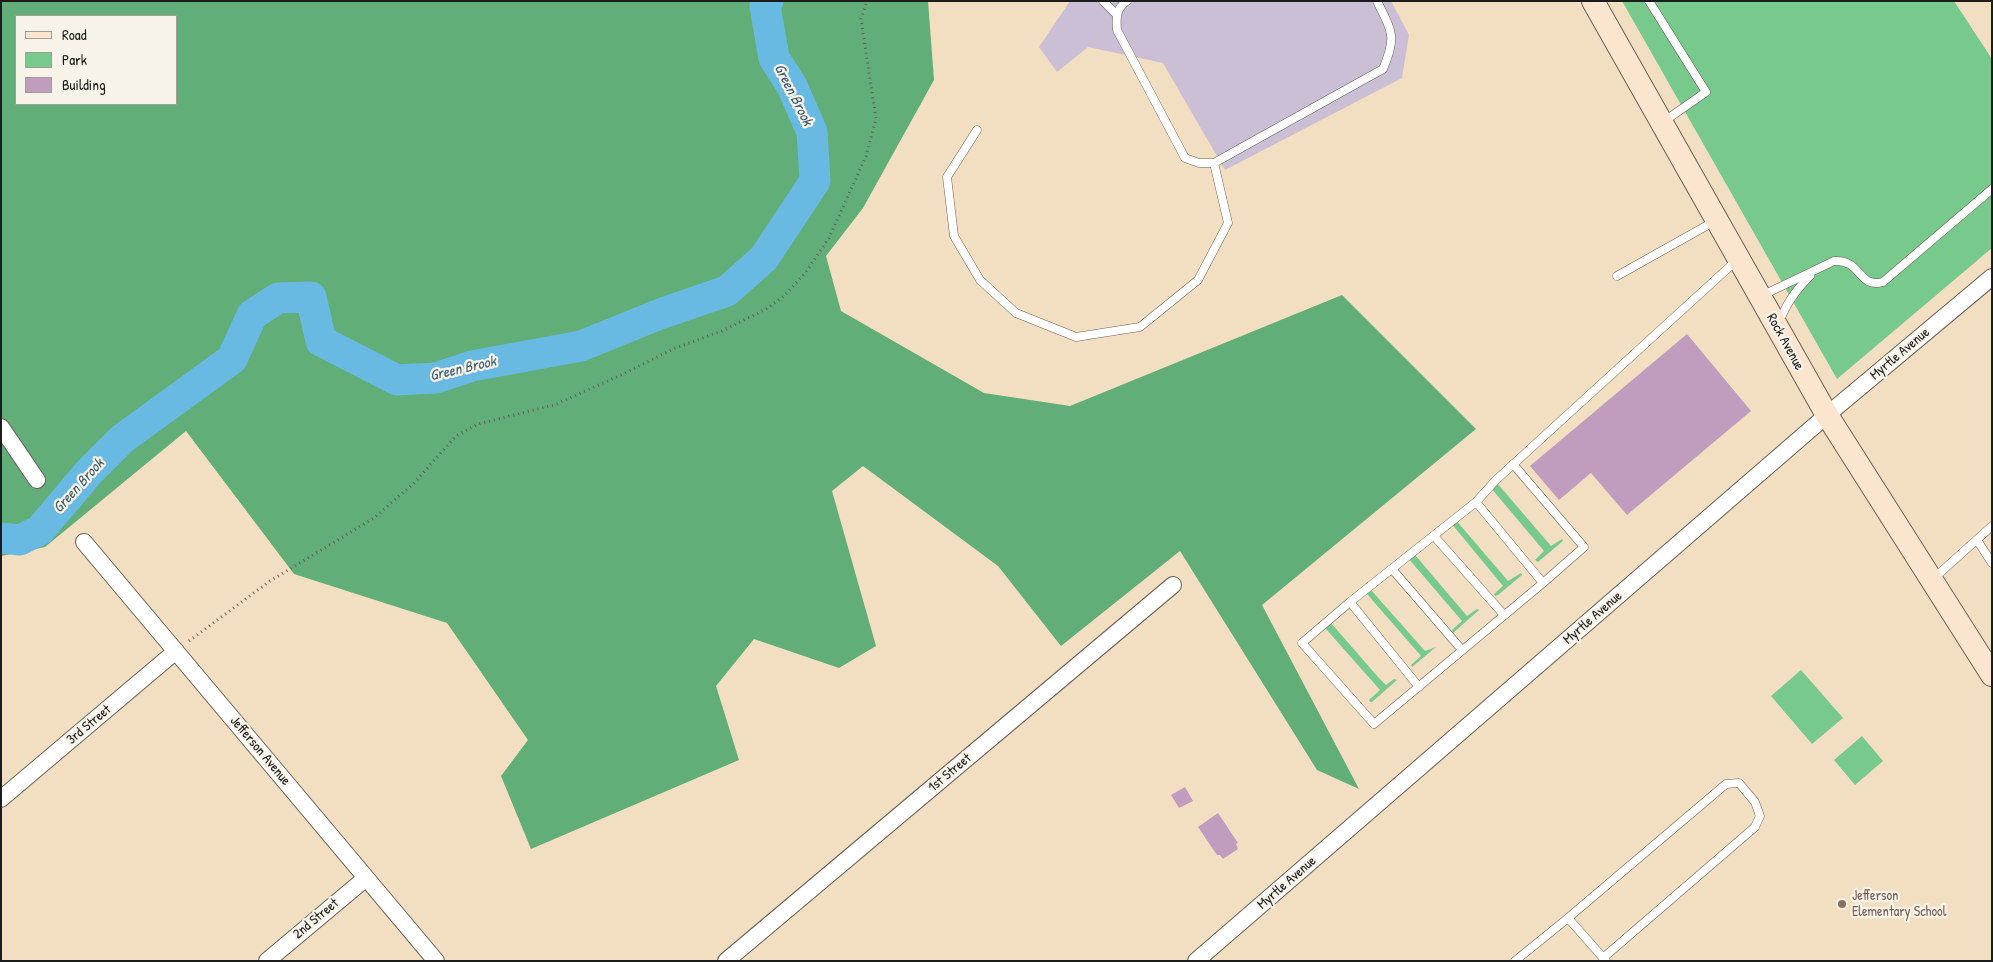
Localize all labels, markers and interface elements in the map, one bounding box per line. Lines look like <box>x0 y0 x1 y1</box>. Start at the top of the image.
legend <box>15 15 178 105</box>
text: Road <box>62 24 87 45</box>
text: Park <box>62 49 87 70</box>
water label: Green Brook <box>770 61 816 129</box>
text: Building <box>62 74 106 95</box>
street label: Rock Avenue <box>1763 311 1807 373</box>
street label: Myrtle Avenue <box>1867 324 1933 384</box>
water label: Green Brook <box>428 353 498 385</box>
water label: Green Brook <box>50 455 108 517</box>
street label: Myrtle Avenue <box>1560 588 1626 648</box>
street label: 3rd Street <box>63 702 115 748</box>
street label: Jefferson Avenue <box>226 713 294 789</box>
street label: 1st Street <box>925 750 975 796</box>
street label: Myrtle Avenue <box>1254 853 1320 913</box>
place label: Jefferson Elementary School <box>1852 888 1946 920</box>
street label: 2nd Street <box>290 895 342 943</box>
marker: Jefferson Elementary School <box>1836 898 1848 910</box>

